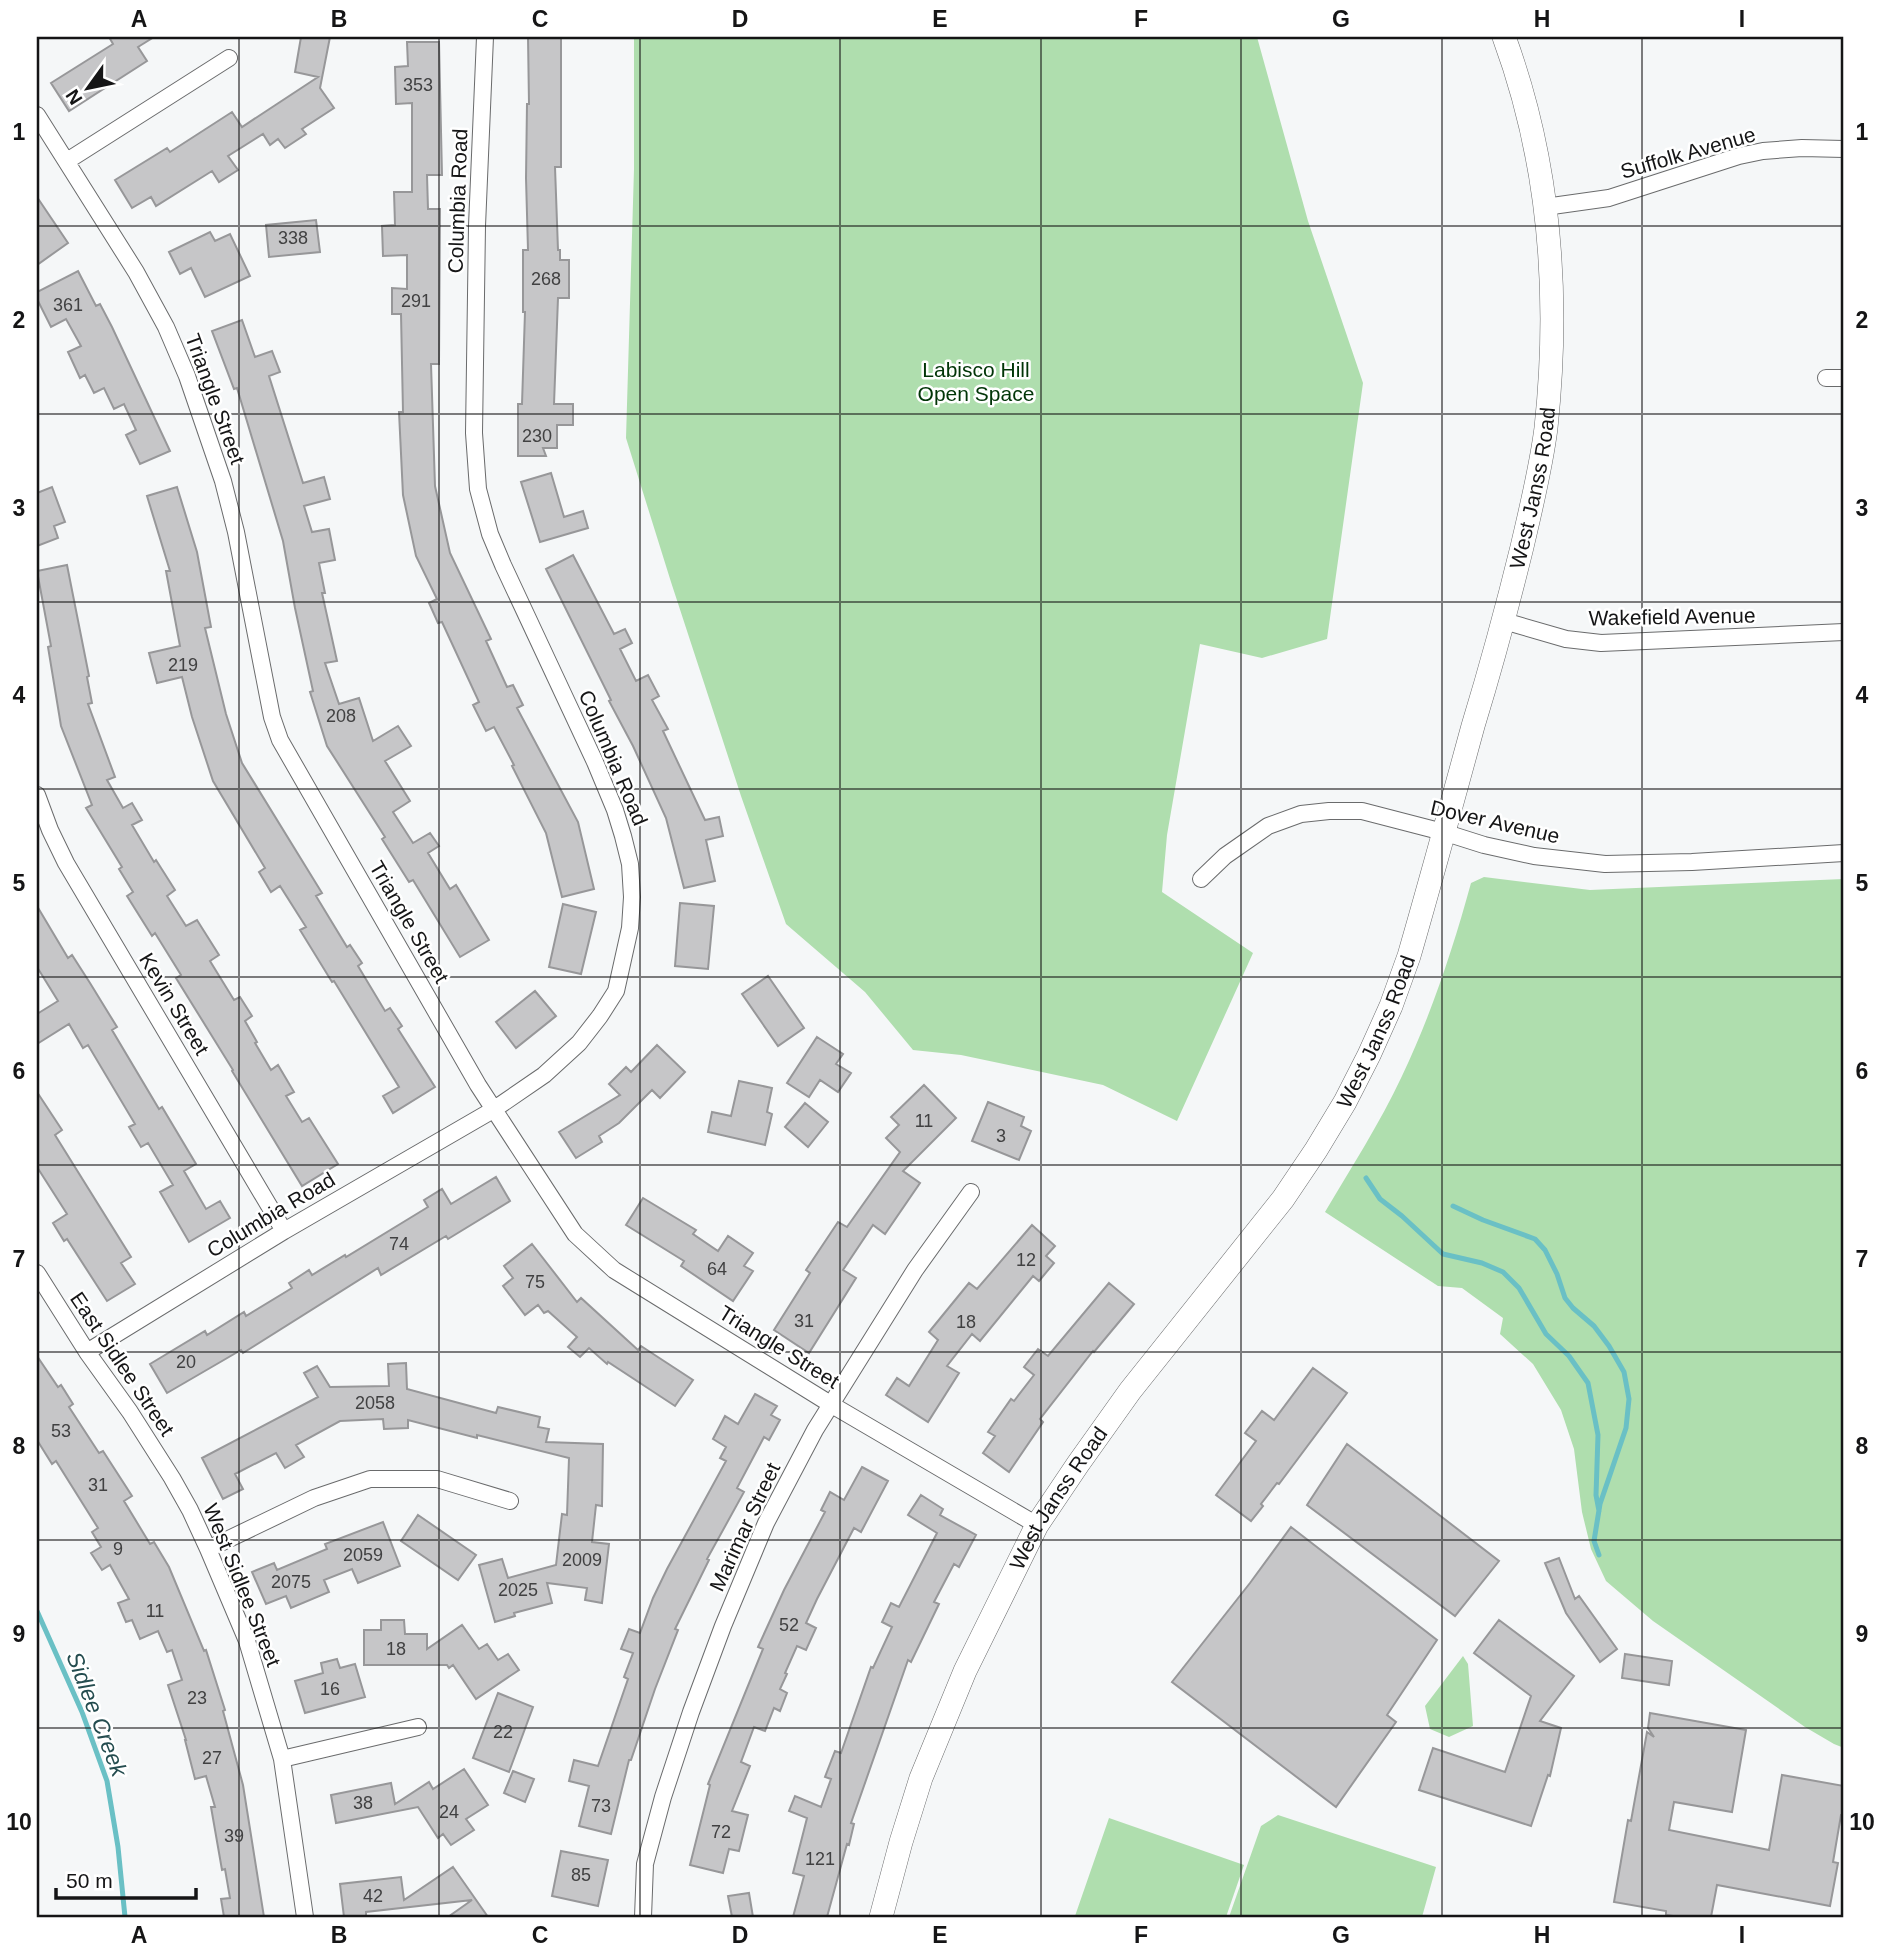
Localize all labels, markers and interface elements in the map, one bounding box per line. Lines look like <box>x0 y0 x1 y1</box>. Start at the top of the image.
text: A <box>131 6 147 32</box>
text: B <box>331 6 347 32</box>
text: C <box>532 6 548 32</box>
text: D <box>732 6 748 32</box>
text: E <box>932 6 948 32</box>
text: F <box>1134 6 1148 32</box>
text: G <box>1332 6 1350 32</box>
text: H <box>1534 6 1550 32</box>
text: I <box>1739 6 1745 32</box>
north arrow <box>52 52 122 122</box>
house number: 353 <box>403 75 433 95</box>
text: N <box>62 86 87 108</box>
text: 1 <box>13 119 26 145</box>
text: 1 <box>1856 119 1869 145</box>
street label: Suffolk Avenue <box>1618 122 1758 183</box>
street label: Columbia Road <box>443 128 472 274</box>
house number: 338 <box>278 228 308 248</box>
house number: 268 <box>531 269 561 289</box>
house number: 291 <box>401 291 431 311</box>
house number: 361 <box>53 295 83 315</box>
text: 2 <box>13 307 25 333</box>
text: 2 <box>1856 307 1868 333</box>
street label: Triangle Street <box>181 331 250 467</box>
park label: Labisco Hill Open Space <box>918 358 1034 405</box>
street label: West Janss Road <box>1505 406 1559 571</box>
house number: 230 <box>522 426 552 446</box>
text: 3 <box>13 495 25 521</box>
text: 3 <box>1856 495 1868 521</box>
street label: Wakefield Avenue <box>1588 604 1756 629</box>
house number: 219 <box>168 655 198 675</box>
text: 4 <box>13 682 26 708</box>
text: 4 <box>1856 682 1869 708</box>
street label: Columbia Road <box>575 687 652 829</box>
house number: 208 <box>326 706 356 726</box>
street label: Dover Avenue <box>1428 796 1562 848</box>
street label: Triangle Street <box>365 857 454 987</box>
text: 5 <box>13 870 26 896</box>
text: 5 <box>1856 870 1869 896</box>
street label: Kevin Street <box>135 949 214 1059</box>
street label: West Janss Road <box>1332 952 1419 1112</box>
text: 6 <box>13 1058 25 1084</box>
text: 6 <box>1856 1058 1868 1084</box>
house number: 11 <box>915 1111 933 1131</box>
house number: 3 <box>996 1126 1006 1146</box>
street label: Columbia Road <box>203 1167 339 1262</box>
house number: 74 <box>389 1234 409 1254</box>
text: 7 <box>13 1246 25 1272</box>
text: 7 <box>1856 1246 1868 1272</box>
house number: 12 <box>1016 1250 1036 1270</box>
house number: 64 <box>707 1259 727 1279</box>
house number: 75 <box>525 1272 545 1292</box>
street label: East Sidlee Street <box>66 1288 179 1440</box>
street label: Triangle Street <box>715 1301 844 1393</box>
house number: 31 <box>794 1311 814 1331</box>
house number: 18 <box>956 1312 976 1332</box>
house number: 20 <box>176 1352 196 1372</box>
house number: 2058 <box>355 1393 395 1413</box>
house number: 53 <box>51 1421 71 1441</box>
street label: West Janss Road <box>1005 1422 1112 1573</box>
text: 8 <box>13 1433 26 1459</box>
text: 8 <box>1856 1433 1869 1459</box>
street label: Marimar Street <box>705 1459 784 1595</box>
house number: 31 <box>88 1475 108 1495</box>
street label: West Sidlee Street <box>199 1500 286 1670</box>
house number: 9 <box>113 1539 123 1559</box>
house number: 2059 <box>343 1545 383 1565</box>
house number: 2009 <box>562 1550 602 1570</box>
house number: 2075 <box>271 1572 311 1592</box>
house number: 2025 <box>498 1580 538 1600</box>
house number: 11 <box>146 1601 164 1621</box>
house number: 52 <box>779 1615 799 1635</box>
text: 9 <box>13 1621 25 1647</box>
text: 9 <box>1856 1621 1868 1647</box>
house number: 18 <box>386 1639 406 1659</box>
water label: Sidlee Creek <box>61 1648 133 1782</box>
house number: 16 <box>320 1679 340 1699</box>
house number: 23 <box>187 1688 207 1708</box>
house number: 22 <box>493 1722 513 1742</box>
house number: 27 <box>202 1748 222 1768</box>
house number: 38 <box>353 1793 373 1813</box>
house number: 73 <box>591 1796 611 1816</box>
house number: 24 <box>439 1802 459 1822</box>
text: 10 <box>6 1809 32 1835</box>
text: 10 <box>1849 1809 1875 1835</box>
house number: 72 <box>711 1822 731 1842</box>
house number: 39 <box>224 1826 244 1846</box>
house number: 121 <box>805 1849 835 1869</box>
scale bar <box>56 1856 196 1900</box>
house number: 85 <box>571 1865 591 1885</box>
text: 50 m <box>66 1869 113 1892</box>
house number: 42 <box>363 1886 383 1906</box>
text: A <box>131 1922 147 1948</box>
text: B <box>331 1922 347 1948</box>
text: C <box>532 1922 548 1948</box>
text: D <box>732 1922 748 1948</box>
text: E <box>932 1922 948 1948</box>
text: F <box>1134 1922 1148 1948</box>
text: G <box>1332 1922 1350 1948</box>
text: H <box>1534 1922 1550 1948</box>
text: I <box>1739 1922 1745 1948</box>

